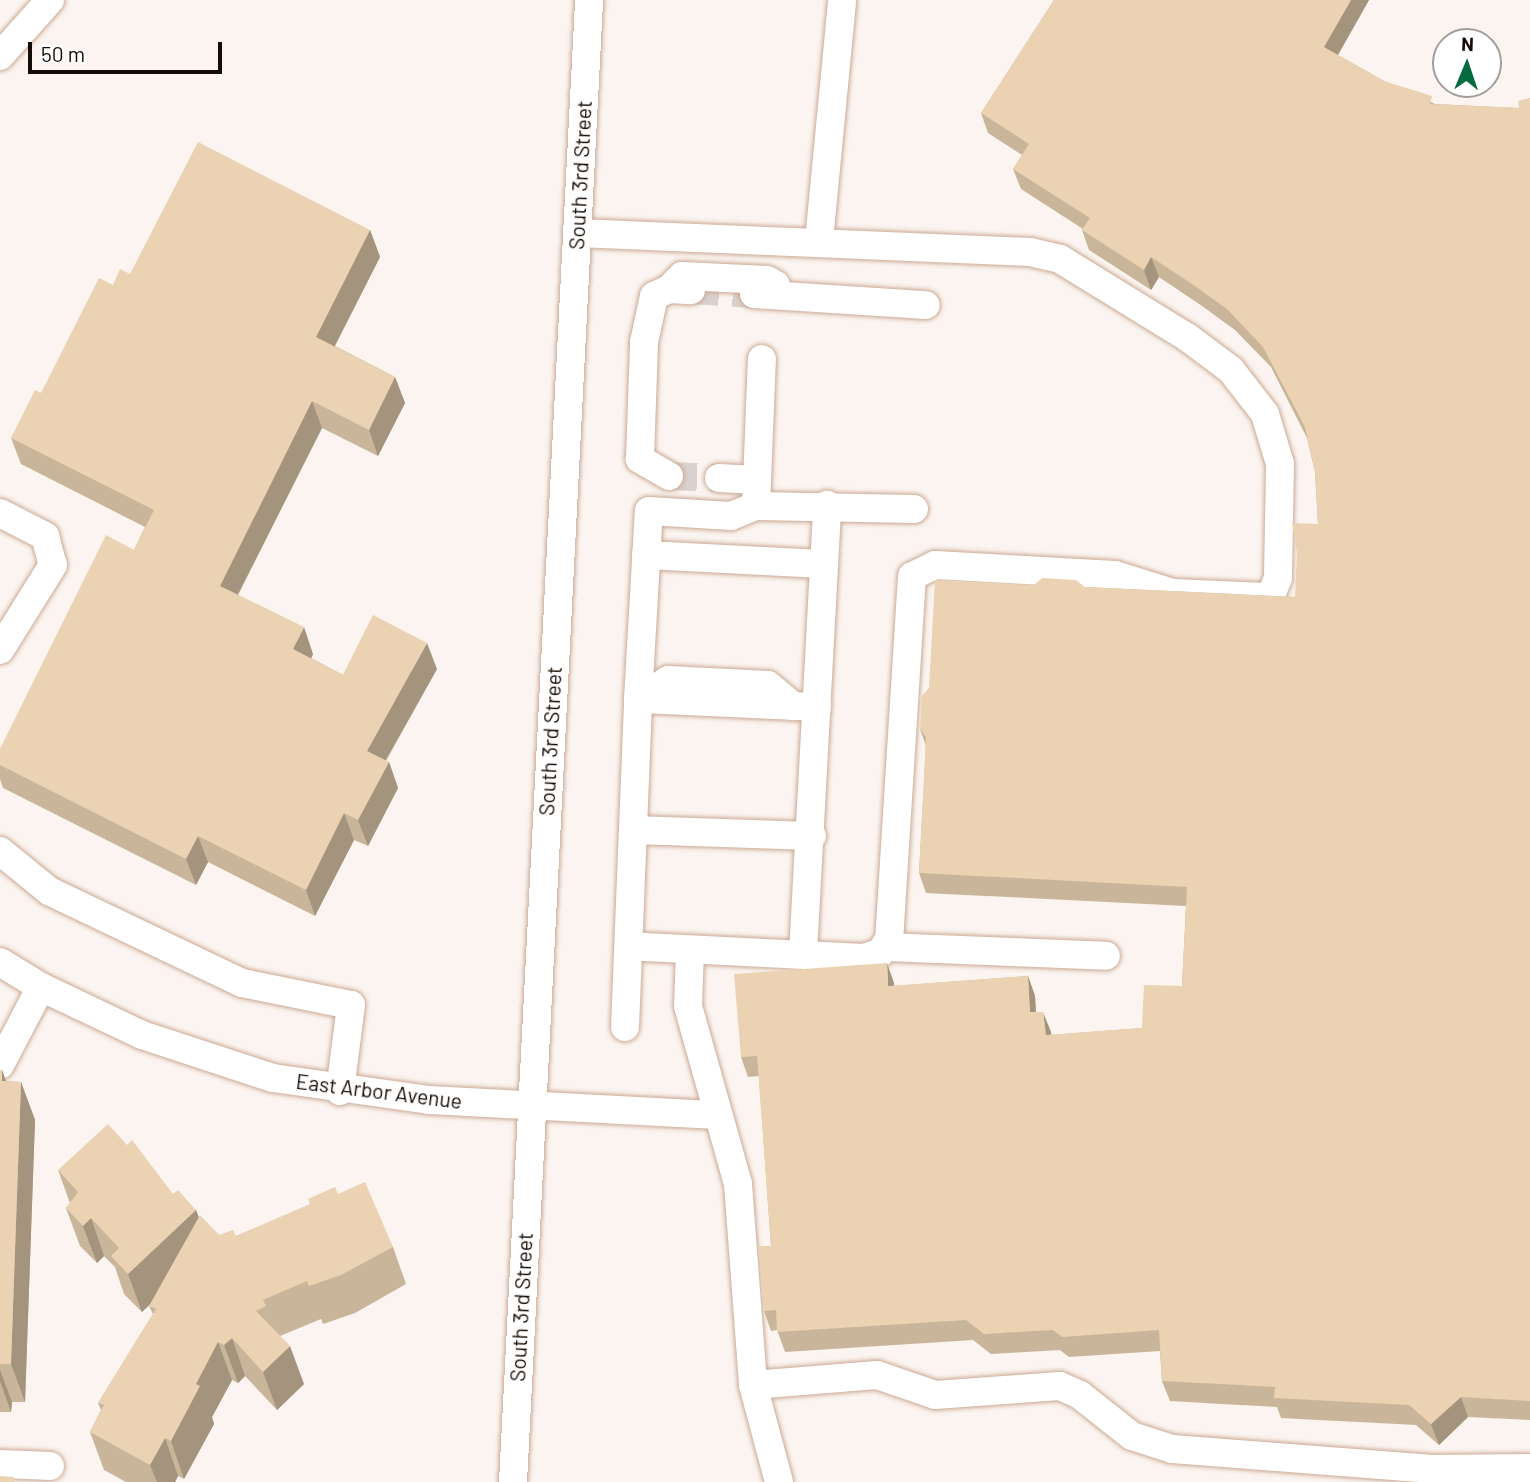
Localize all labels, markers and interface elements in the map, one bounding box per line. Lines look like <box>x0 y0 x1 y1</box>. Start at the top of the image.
scale bar <box>32 28 226 72</box>
north arrow <box>1432 28 1502 98</box>
text: N <box>1461 32 1474 55</box>
text: 50 m <box>41 41 85 66</box>
street label: South 3rd Street <box>564 100 596 250</box>
street label: South 3rd Street <box>534 666 566 816</box>
street label: East Arbor Avenue <box>295 1068 463 1114</box>
street label: South 3rd Street <box>505 1232 537 1382</box>

